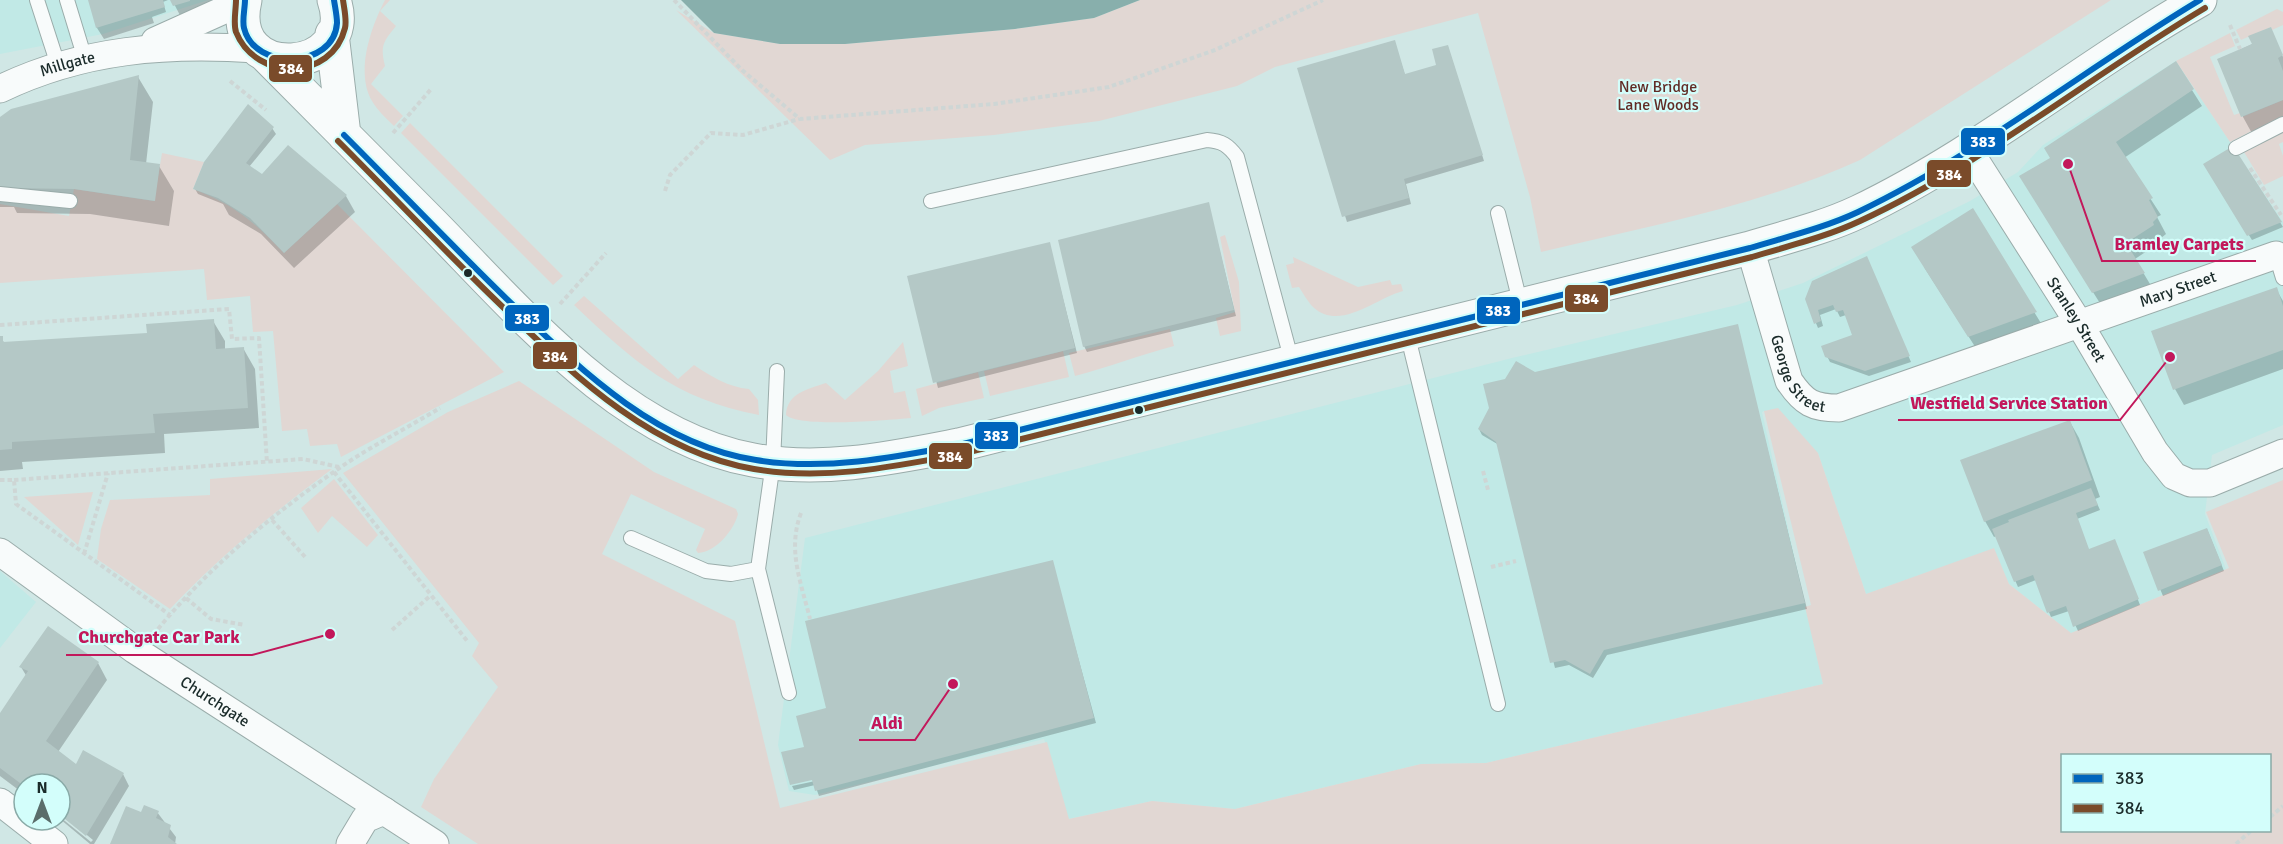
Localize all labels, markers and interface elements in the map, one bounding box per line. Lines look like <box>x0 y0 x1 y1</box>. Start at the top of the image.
street label: Millgate <box>37 47 97 82</box>
line badge: 384 <box>268 54 313 83</box>
text: 384 <box>278 59 304 79</box>
park label: New Bridge Lane Woods <box>1617 77 1699 115</box>
line badge: 383 <box>1960 127 2006 156</box>
text: 383 <box>1970 132 1996 152</box>
line badge: 384 <box>1926 159 1972 188</box>
text: 384 <box>1936 165 1962 185</box>
callout: Bramley Carpets <box>2102 225 2256 261</box>
text: Bramley Carpets <box>2114 233 2244 255</box>
unlabelled marker <box>462 267 474 279</box>
street label: Mary Street <box>2137 267 2219 312</box>
street label: Stanley Street <box>2042 273 2110 366</box>
line badge: 384 <box>1564 284 1609 313</box>
text: 384 <box>1573 289 1599 309</box>
line badge: 383 <box>1476 296 1521 325</box>
text: 383 <box>1485 301 1511 321</box>
line badge: 383 <box>504 304 550 332</box>
text: 383 <box>514 309 540 329</box>
street label: George Street <box>1766 332 1827 417</box>
line badge: 384 <box>532 341 578 370</box>
text: 384 <box>542 347 568 367</box>
callout: Westfield Service Station <box>1898 384 2120 420</box>
text: Westfield Service Station <box>1910 392 2108 414</box>
unlabelled marker <box>1133 404 1145 416</box>
line badge: 383 <box>974 421 1019 450</box>
text: 383 <box>983 426 1009 446</box>
line badge: 384 <box>928 442 973 470</box>
text: 384 <box>937 447 963 467</box>
callout: Churchgate Car Park <box>66 619 252 655</box>
text: Churchgate Car Park <box>78 626 240 648</box>
street label: Churchgate <box>176 672 253 732</box>
callout: Aldi <box>859 704 915 740</box>
text: Aldi <box>871 712 903 734</box>
legend <box>2061 754 2271 832</box>
text: 383 <box>2115 767 2144 789</box>
north arrow <box>12 772 72 832</box>
text: N <box>36 778 48 798</box>
text: 384 <box>2115 797 2144 819</box>

